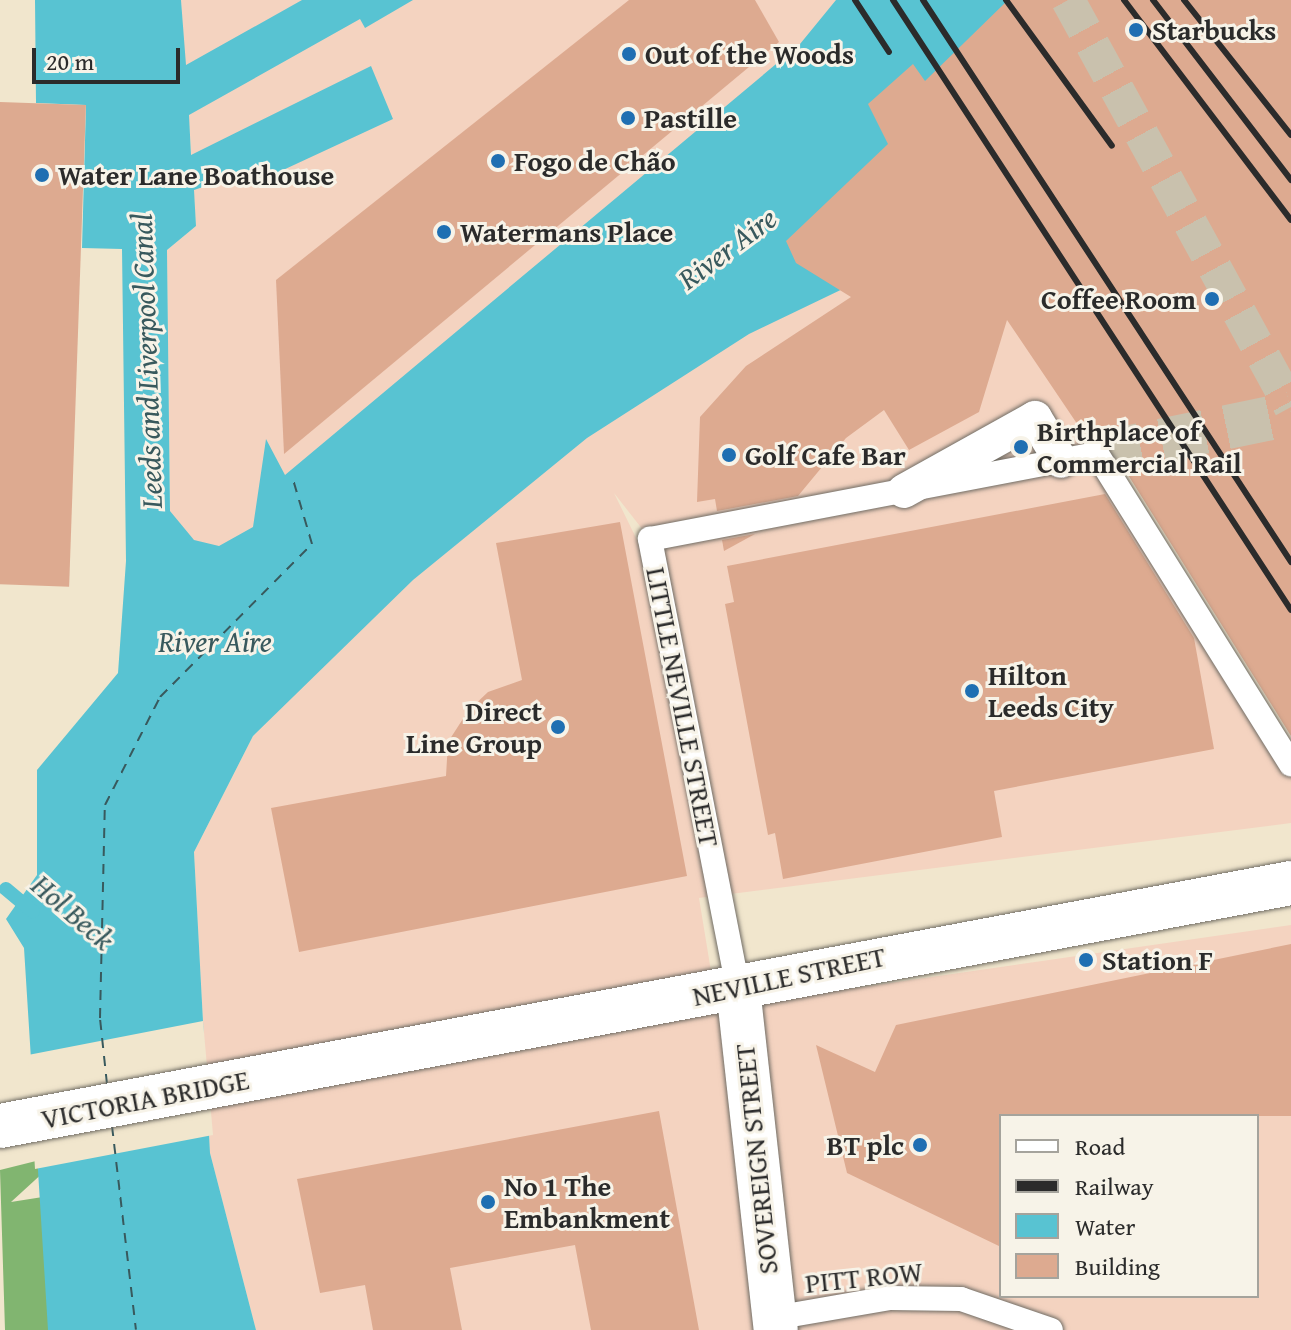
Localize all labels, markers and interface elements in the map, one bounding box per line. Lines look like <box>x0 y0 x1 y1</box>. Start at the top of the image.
place label: Starbucks <box>1152 13 1276 47</box>
marker: Starbucks <box>1127 21 1145 39</box>
scale bar <box>36 32 184 82</box>
place label: Out of the Woods <box>645 37 854 71</box>
text: 20 m <box>46 44 94 79</box>
marker: Out of the Woods <box>620 45 638 63</box>
place label: Pastille <box>644 101 737 135</box>
marker: Pastille <box>619 109 637 127</box>
place label: Fogo de Chão <box>514 144 676 178</box>
marker: Fogo de Chão <box>489 152 507 170</box>
place label: Water Lane Boathouse <box>58 158 334 192</box>
marker: Water Lane Boathouse <box>33 166 51 184</box>
water label: River Aire <box>671 199 783 297</box>
water label: Leeds and Liverpool Canal <box>123 213 169 509</box>
place label: Watermans Place <box>460 215 673 249</box>
marker: Watermans Place <box>435 223 453 241</box>
place label: Coffee Room <box>1041 282 1196 316</box>
marker: Coffee Room <box>1203 290 1221 308</box>
place label: Birthplace of Commercial Rail <box>1037 414 1242 480</box>
place label: Golf Cafe Bar <box>745 438 906 472</box>
marker: Birthplace of Commercial Rail <box>1012 438 1030 456</box>
marker: Golf Cafe Bar <box>720 446 738 464</box>
street label: LITTLE NEVILLE STREET <box>639 564 727 850</box>
water label: River Aire <box>158 623 272 659</box>
place label: Hilton Leeds City <box>988 658 1114 724</box>
marker: Hilton Leeds City <box>963 682 981 700</box>
place label: Direct Line Group <box>406 694 542 760</box>
marker: Direct Line Group <box>549 718 567 736</box>
water label: Hol Beck <box>24 866 122 958</box>
street label: NEVILLE STREET <box>689 939 889 1013</box>
place label: Station F <box>1102 943 1213 977</box>
marker: Station F <box>1077 951 1095 969</box>
street label: SOVEREIGN STREET <box>727 1042 785 1276</box>
street label: VICTORIA BRIDGE <box>38 1062 252 1136</box>
legend <box>999 1114 1259 1298</box>
place label: BT plc <box>826 1128 904 1162</box>
text: Road <box>1075 1129 1125 1164</box>
marker: BT plc <box>911 1136 929 1154</box>
place label: No 1 The Embankment <box>504 1169 670 1235</box>
text: Railway <box>1075 1169 1154 1204</box>
marker: No 1 The Embankment <box>479 1193 497 1211</box>
text: Water <box>1075 1209 1135 1244</box>
text: Building <box>1075 1249 1160 1284</box>
street label: PITT ROW <box>803 1254 925 1300</box>

